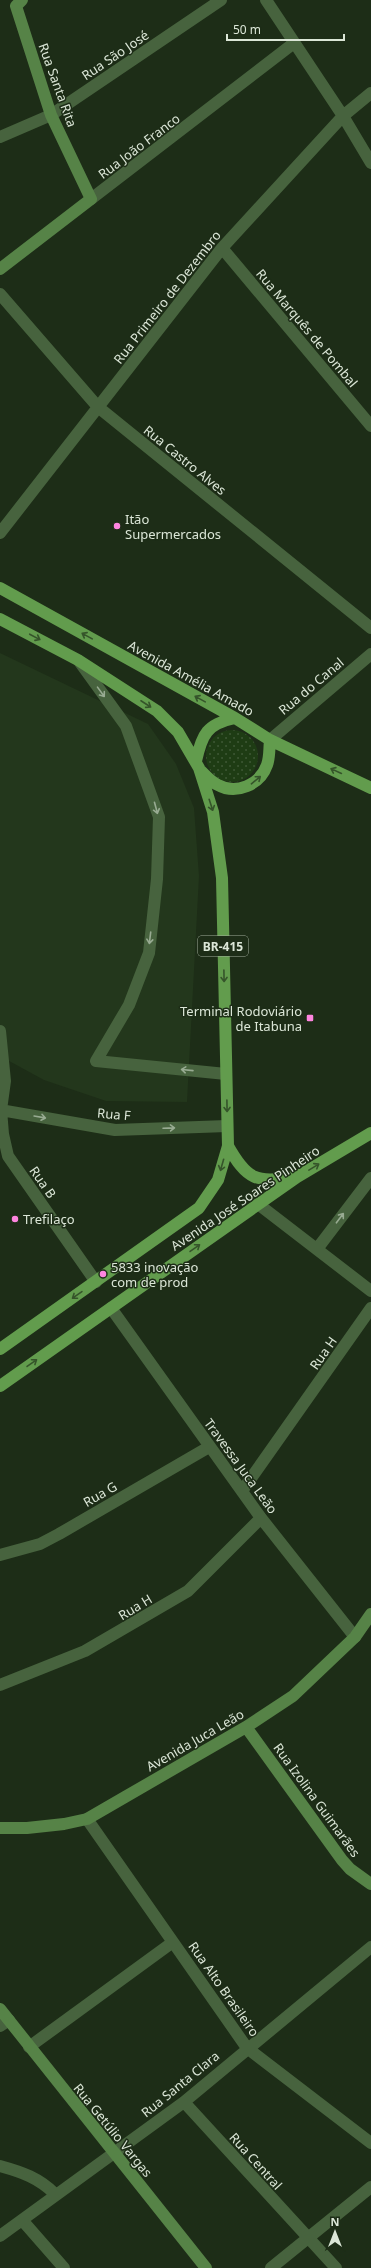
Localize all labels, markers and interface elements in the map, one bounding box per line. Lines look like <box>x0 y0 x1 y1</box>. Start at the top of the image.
scale bar <box>227 16 344 42</box>
text: 50 m <box>233 21 261 38</box>
street label: Rua São José <box>78 26 152 84</box>
street label: Rua Santa Rita <box>34 41 82 129</box>
street label: Rua João Franco <box>94 109 184 183</box>
street label: Rua Primeiro de Dezembro <box>109 227 225 367</box>
street label: Rua Marquês de Pombal <box>252 265 362 391</box>
street label: Rua Castro Alves <box>140 421 230 499</box>
place label: Itão Supermercados <box>125 510 221 543</box>
marker: Itão Supermercados <box>112 521 122 531</box>
one-way arrow <box>81 632 93 639</box>
one-way arrow <box>28 634 40 641</box>
street label: Avenida Amélia Amado <box>125 636 257 720</box>
street label: Rua do Canal <box>274 653 348 719</box>
one-way arrow <box>97 686 105 697</box>
one-way arrow <box>195 695 207 702</box>
one-way arrow <box>140 700 151 708</box>
one-way arrow <box>330 766 342 774</box>
one-way arrow <box>251 776 262 785</box>
one-way arrow <box>208 798 215 811</box>
one-way arrow <box>153 802 160 815</box>
one-way arrow <box>147 931 154 944</box>
road number: BR-415 <box>198 936 248 956</box>
one-way arrow <box>220 969 228 982</box>
place label: Terminal Rodoviário de Itabuna <box>180 1002 302 1035</box>
marker: Terminal Rodoviário de Itabuna <box>305 1013 315 1023</box>
one-way arrow <box>181 1066 194 1074</box>
one-way arrow <box>223 1099 231 1112</box>
street label: Rua F <box>97 1104 132 1124</box>
one-way arrow <box>33 1113 46 1121</box>
one-way arrow <box>162 1125 175 1132</box>
street label: Avenida José Soares Pinheiro <box>167 1141 323 1255</box>
one-way arrow <box>218 1158 226 1171</box>
street label: Rua B <box>26 1162 60 1202</box>
one-way arrow <box>308 1163 319 1171</box>
place label: Trefilaço <box>23 1210 75 1228</box>
one-way arrow <box>336 1213 344 1224</box>
marker: Trefilaço <box>10 1214 20 1224</box>
one-way arrow <box>190 1244 201 1252</box>
place label: 5833 inovação com de prod <box>111 1258 199 1291</box>
marker: 5833 inovação com de prod <box>98 1269 108 1279</box>
one-way arrow <box>72 1291 83 1299</box>
street label: Rua H <box>305 1333 341 1373</box>
one-way arrow <box>26 1359 37 1367</box>
street label: Travessa Juca Leão <box>200 1415 282 1517</box>
street label: Rua G <box>80 1477 120 1511</box>
street label: Rua H <box>115 1590 155 1624</box>
street label: Avenida Juca Leão <box>143 1705 247 1775</box>
street label: Rua Izolina Guimarães <box>269 1739 365 1861</box>
street label: Rua Alto Brasileiro <box>185 1938 264 2040</box>
street label: Rua Santa Clara <box>137 2047 223 2121</box>
street label: Rua Getúlio Vargas <box>70 2079 156 2181</box>
street label: Rua Central <box>226 2129 286 2193</box>
north arrow <box>315 2212 355 2252</box>
text: N <box>331 2214 339 2229</box>

